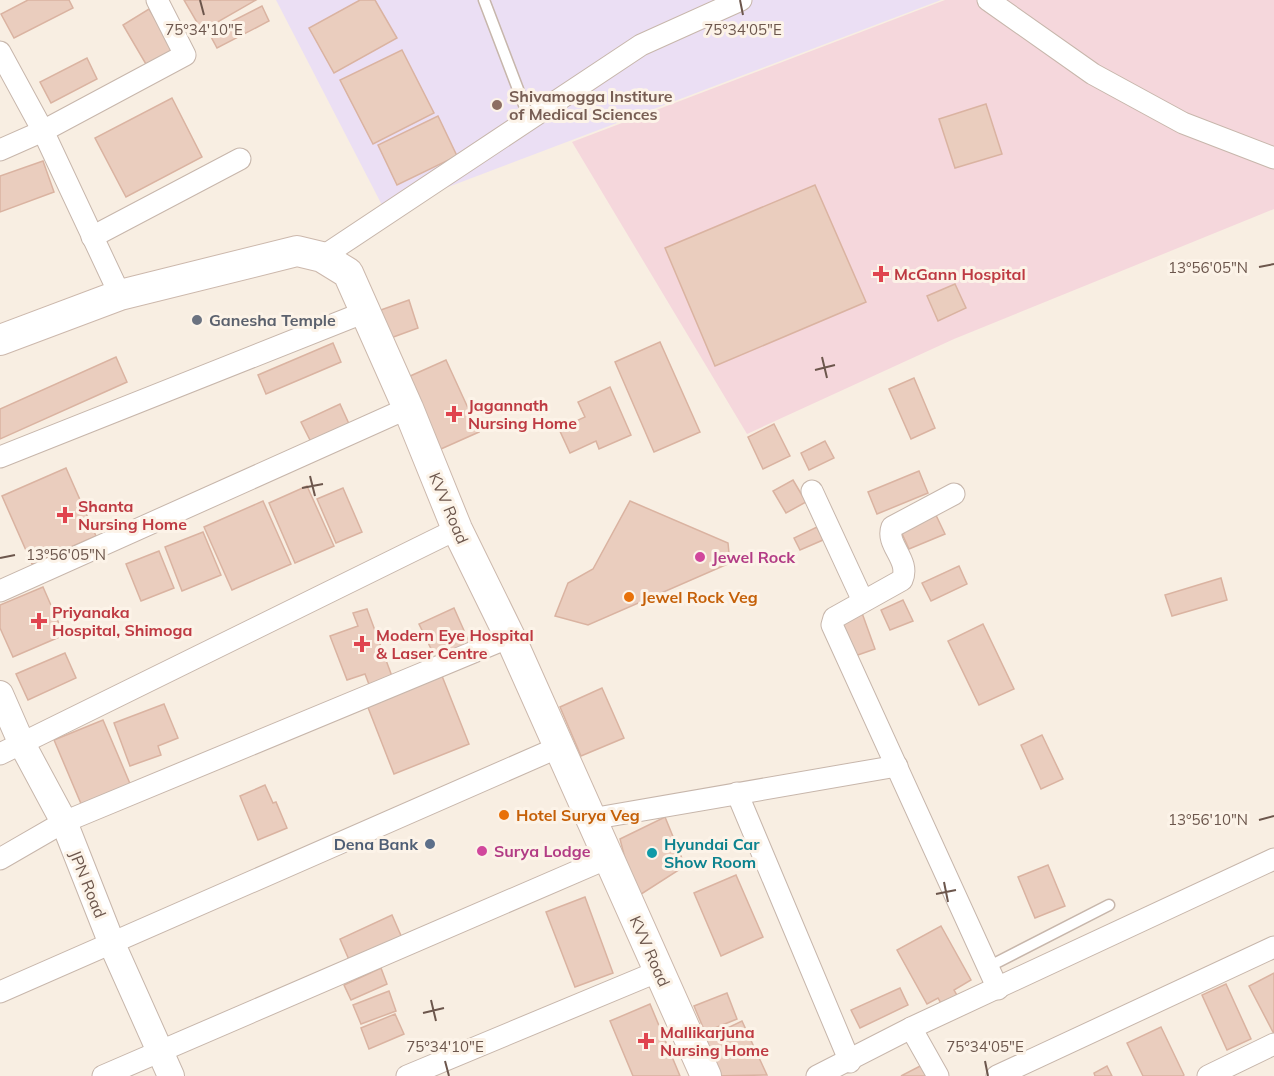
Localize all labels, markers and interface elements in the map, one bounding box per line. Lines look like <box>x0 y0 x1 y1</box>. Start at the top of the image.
text: 75°34'10"E <box>165 20 243 39</box>
text: 75°34'05"E <box>704 20 782 39</box>
place label: Shivamogga Institure of Medical Sciences <box>509 86 673 124</box>
marker: Shivamogga Institure of Medical Sciences <box>490 98 504 112</box>
text: 13°56'05"N <box>1168 258 1248 277</box>
place label: McGann Hospital <box>894 264 1026 284</box>
marker: McGann Hospital <box>872 265 890 283</box>
place label: Ganesha Temple <box>209 310 336 330</box>
marker: Ganesha Temple <box>190 313 204 327</box>
place label: Jagannath Nursing Home <box>468 395 577 433</box>
marker: Jagannath Nursing Home <box>445 405 463 423</box>
street label: KVV Road <box>425 469 473 547</box>
place label: Shanta Nursing Home <box>78 496 187 534</box>
marker: Shanta Nursing Home <box>56 506 74 524</box>
text: 13°56'05"N <box>26 545 106 564</box>
place label: Jewel Rock <box>712 547 796 567</box>
marker: Jewel Rock <box>693 550 707 564</box>
place label: Jewel Rock Veg <box>641 587 758 607</box>
marker: Jewel Rock Veg <box>622 590 636 604</box>
place label: Priyanaka Hospital, Shimoga <box>52 602 192 640</box>
marker: Priyanaka Hospital, Shimoga <box>30 612 48 630</box>
place label: Modern Eye Hospital & Laser Centre <box>376 625 534 663</box>
marker: Modern Eye Hospital & Laser Centre <box>353 635 371 653</box>
place label: Hotel Surya Veg <box>516 805 640 825</box>
marker: Hotel Surya Veg <box>497 808 511 822</box>
text: 13°56'10"N <box>1168 810 1248 829</box>
place label: Dena Bank <box>334 834 419 854</box>
place label: Hyundai Car Show Room <box>664 834 760 872</box>
marker: Dena Bank <box>423 837 437 851</box>
place label: Surya Lodge <box>494 841 591 861</box>
marker: Surya Lodge <box>475 844 489 858</box>
marker: Hyundai Car Show Room <box>645 846 659 860</box>
street label: JPN Road <box>65 847 111 921</box>
street label: KVV Road <box>625 912 675 990</box>
place label: Mallikarjuna Nursing Home <box>660 1022 769 1060</box>
marker: Mallikarjuna Nursing Home <box>637 1032 655 1050</box>
text: 75°34'10"E <box>406 1037 484 1056</box>
text: 75°34'05"E <box>946 1037 1024 1056</box>

